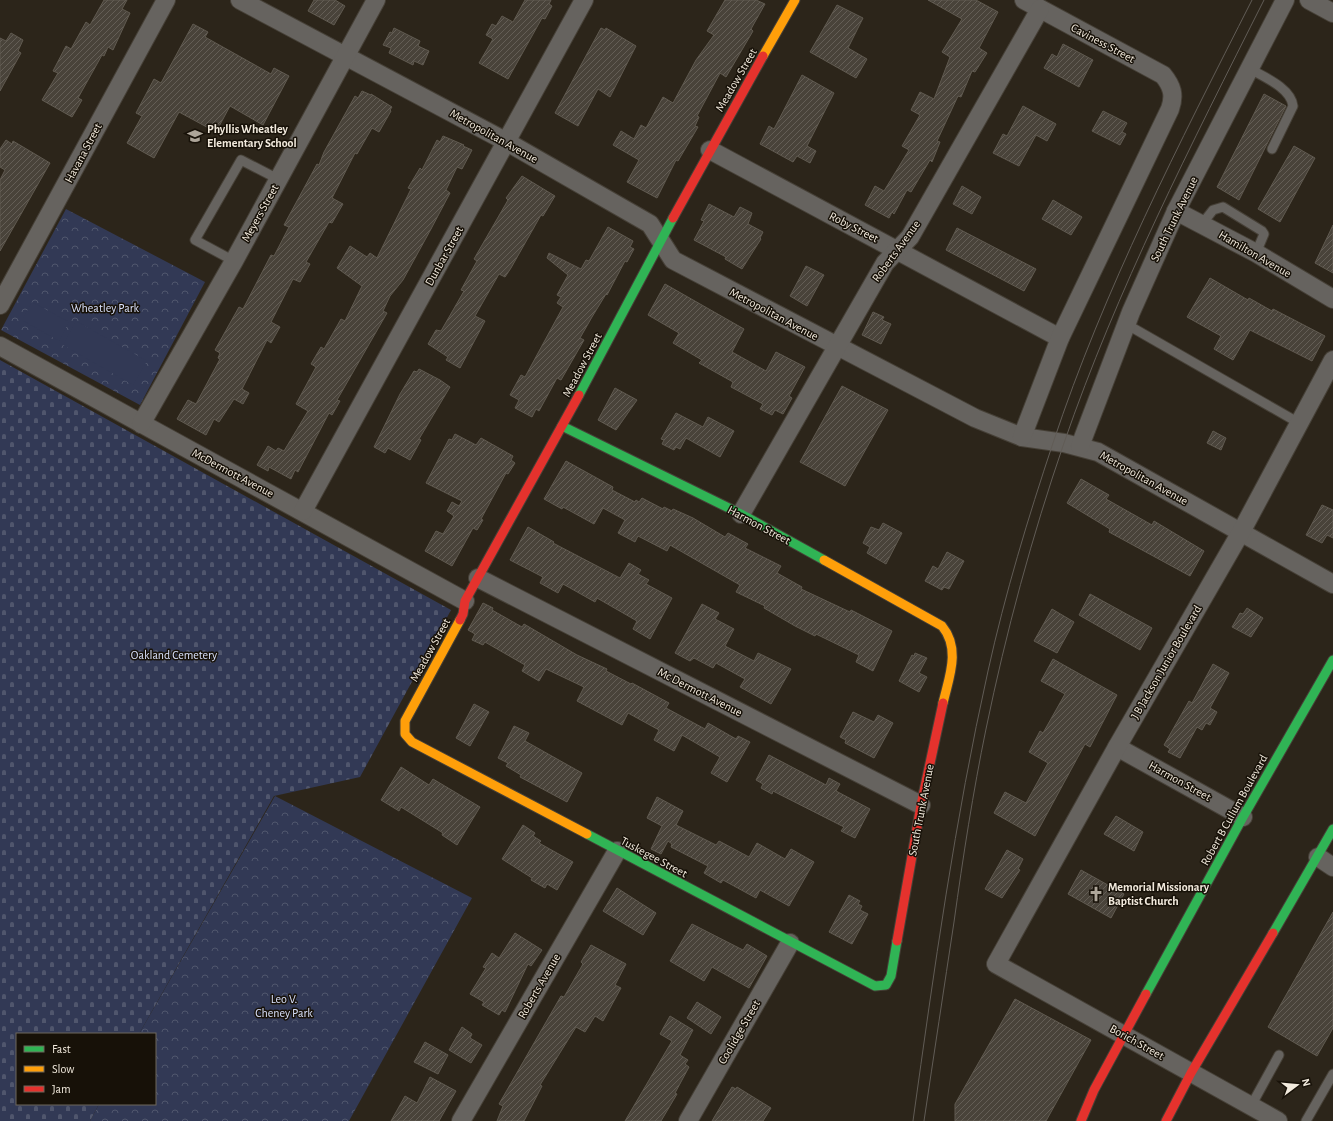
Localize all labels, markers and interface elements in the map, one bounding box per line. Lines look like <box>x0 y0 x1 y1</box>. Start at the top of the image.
street label: Caviness Street <box>1069 21 1137 65</box>
street label: Meadow Street <box>713 46 759 114</box>
street label: Metropolitan Avenue <box>448 107 540 165</box>
street label: Havana Street <box>62 121 104 185</box>
place label: Phyllis Wheatley Elementary School <box>207 123 297 150</box>
school or university icon: Phyllis Wheatley Elementary School <box>186 127 204 145</box>
street label: South Trunk Avenue <box>1148 175 1200 263</box>
street label: Meyers Street <box>239 182 282 244</box>
street label: Roby Street <box>827 210 881 245</box>
street label: Roberts Avenue <box>870 218 922 284</box>
street label: Dunbar Street <box>423 224 465 288</box>
street label: Hamilton Avenue <box>1217 228 1293 280</box>
street label: Metropolitan Avenue <box>728 286 820 342</box>
park label: Wheatley Park <box>71 302 140 315</box>
street label: Meadow Street <box>560 331 604 399</box>
street label: McDermott Avenue <box>190 446 276 500</box>
street label: Metropolitan Avenue <box>1098 449 1190 507</box>
street label: Harmon Street <box>726 503 792 547</box>
street label: J B Jackson Junior Boulevard <box>1129 603 1203 721</box>
street label: Meadow Street <box>408 616 452 684</box>
park label: Oakland Cemetery <box>131 649 217 662</box>
street label: Mc Dermott Avenue <box>656 666 744 718</box>
street label: Robert B Cullum Boulevard <box>1198 752 1270 868</box>
street label: Harmon Street <box>1147 759 1213 803</box>
street label: South Trunk Avenue <box>906 763 936 857</box>
street label: Tuskegee Street <box>619 834 689 880</box>
place label: Memorial Missionary Baptist Church <box>1108 881 1210 907</box>
church icon: Memorial Missionary Baptist Church <box>1087 885 1105 903</box>
street label: Roberts Avenue <box>516 951 562 1021</box>
park label: Leo V. Cheney Park <box>255 993 313 1020</box>
street label: Coolidge Street <box>716 998 762 1066</box>
street label: Borich Street <box>1108 1022 1166 1062</box>
legend <box>16 1033 156 1105</box>
text: Fast <box>52 1043 71 1055</box>
text: Slow <box>52 1063 74 1075</box>
north arrow <box>1277 1065 1317 1105</box>
text: N <box>1300 1077 1312 1088</box>
text: Jam <box>52 1083 71 1095</box>

